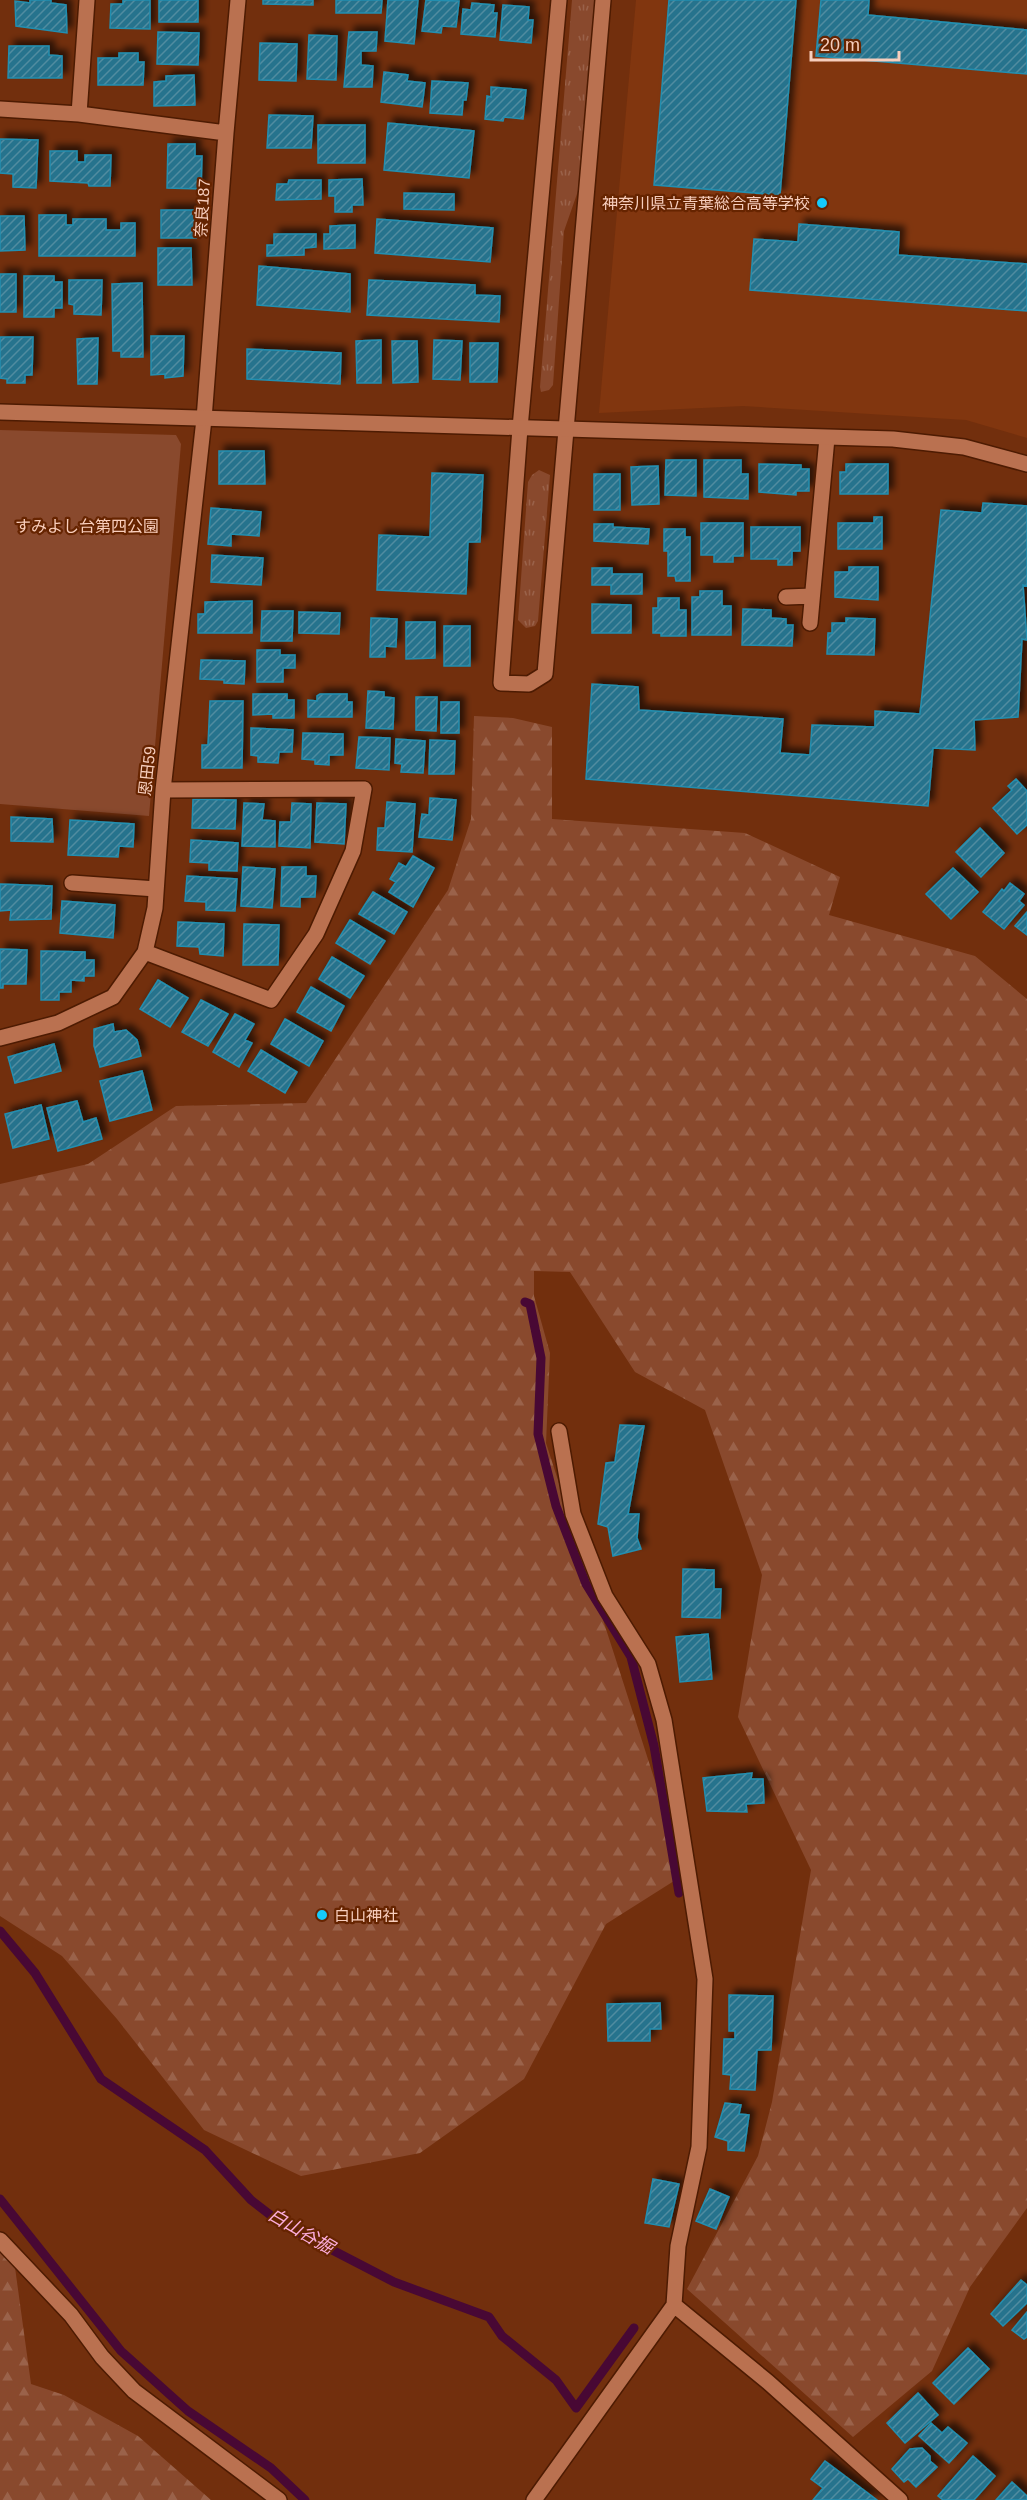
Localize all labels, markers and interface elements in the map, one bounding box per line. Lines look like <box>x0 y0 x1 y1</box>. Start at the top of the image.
scale bar <box>811 24 900 62</box>
text: 20 m <box>820 35 860 55</box>
street label: 奈良187 <box>192 178 213 238</box>
place label: 神奈川県立青葉総合高等学校 <box>602 195 810 212</box>
marker: 神奈川県立青葉総合高等学校 <box>815 196 829 210</box>
park label: すみよし台第四公園 <box>15 518 159 535</box>
street label: 恩田59 <box>136 745 159 797</box>
place label: 白山神社 <box>334 1907 398 1924</box>
marker: 白山神社 <box>315 1908 329 1922</box>
water label: 白山谷掘 <box>265 2204 340 2259</box>

